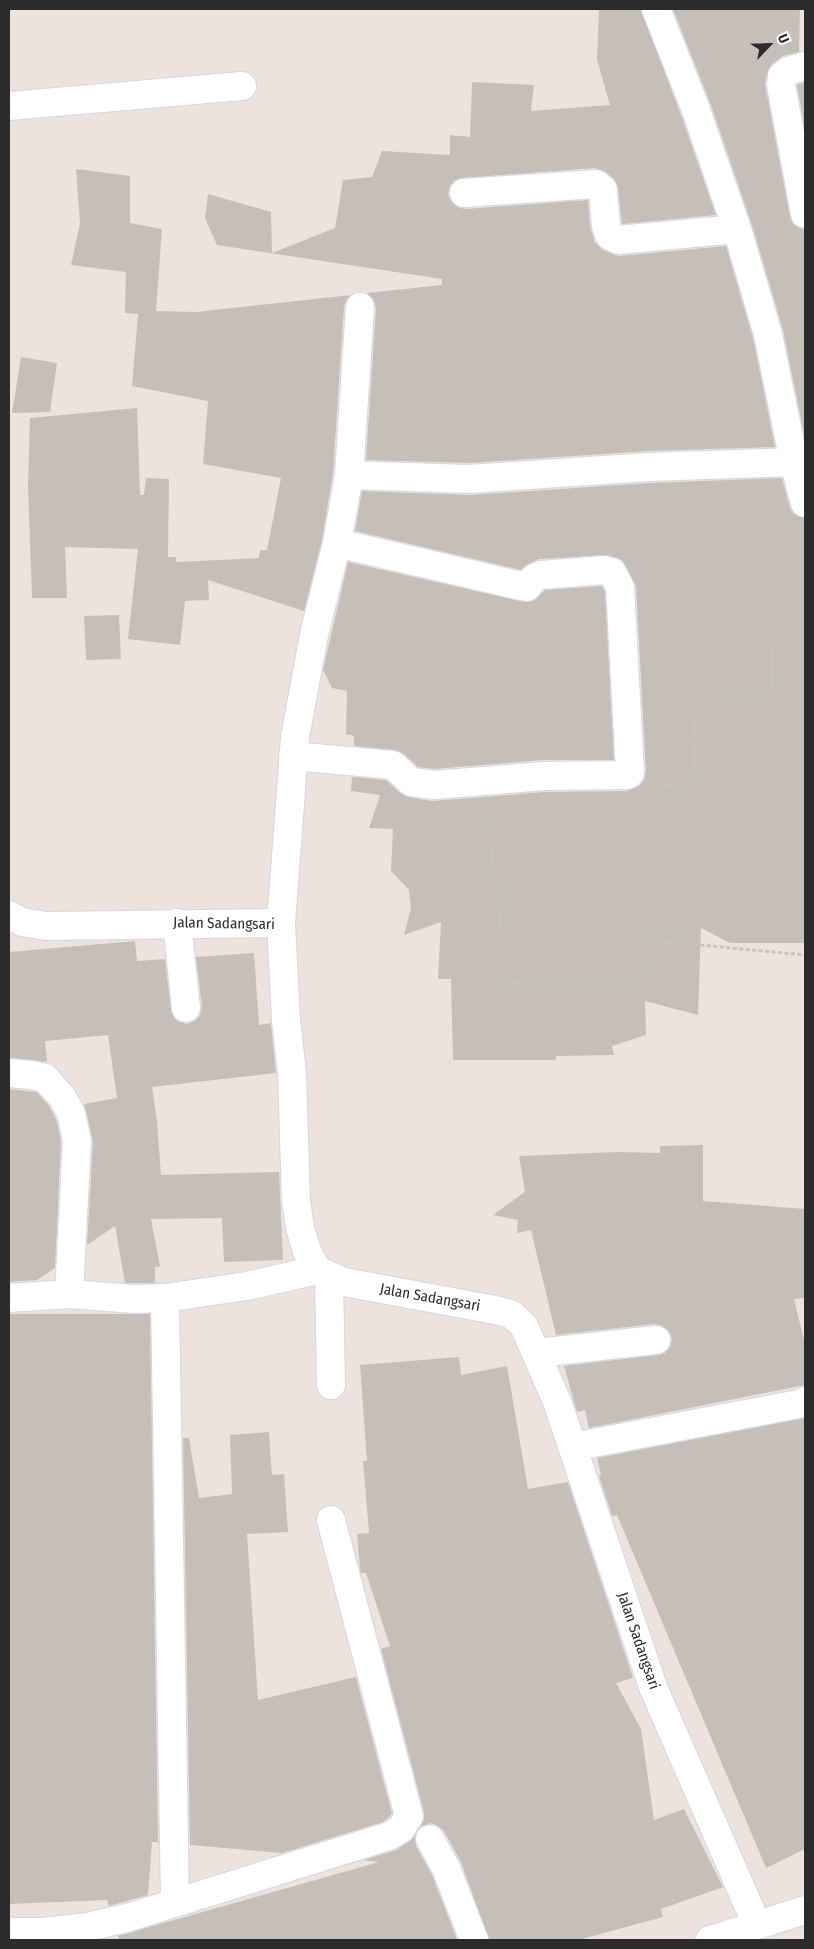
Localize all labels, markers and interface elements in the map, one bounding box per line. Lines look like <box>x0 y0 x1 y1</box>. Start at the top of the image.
north arrow <box>744 20 794 70</box>
text: U <box>774 31 793 46</box>
street label: Jalan Sadangsari <box>173 914 275 934</box>
street label: Jalan Sadangsari <box>378 1280 482 1316</box>
street label: Jalan Sadangsari <box>613 1590 663 1692</box>

